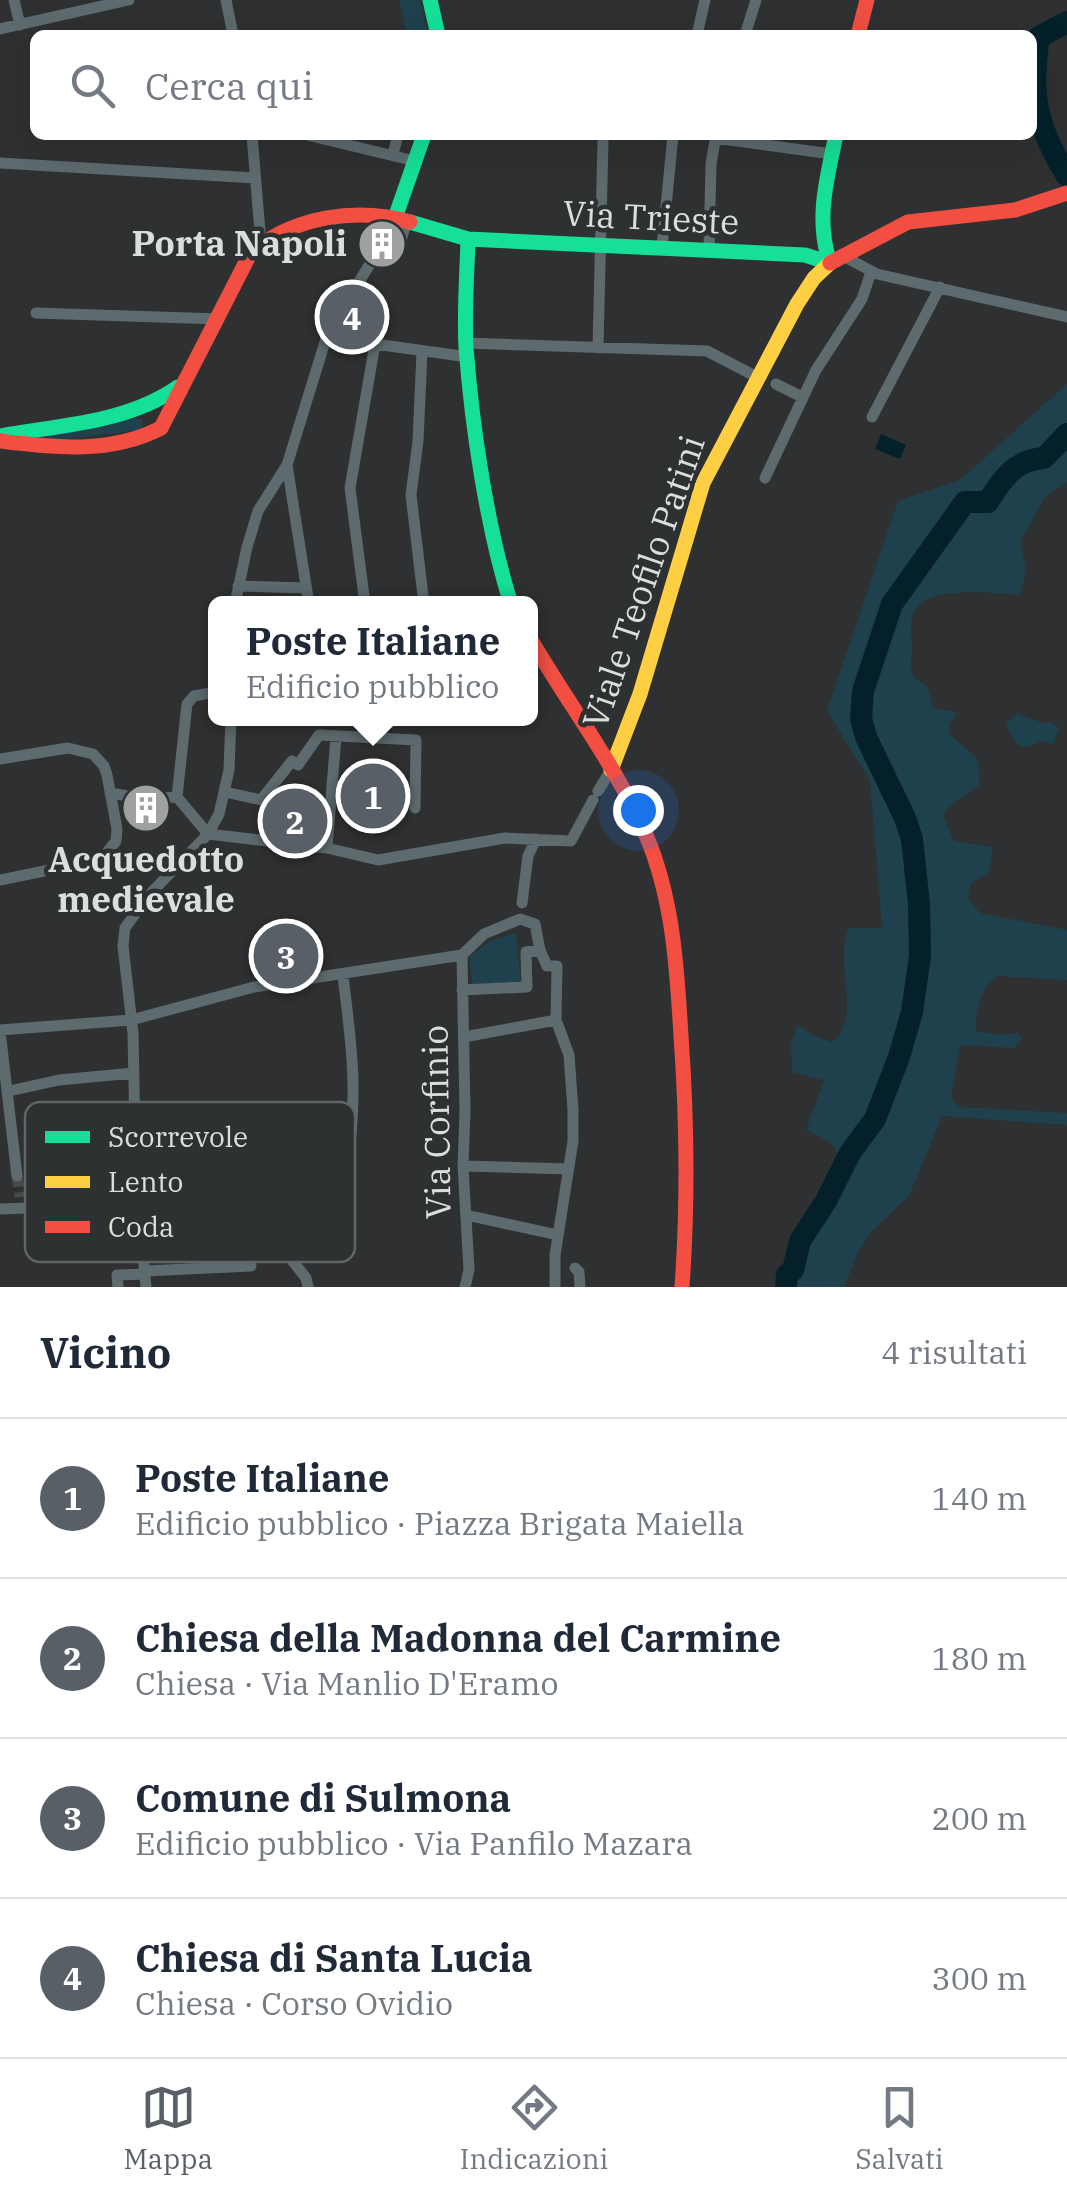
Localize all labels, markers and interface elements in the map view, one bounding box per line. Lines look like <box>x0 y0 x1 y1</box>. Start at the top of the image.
search box <box>30 30 1037 140</box>
icon: search <box>65 58 120 113</box>
text: Cerca qui <box>145 61 314 110</box>
street label: Via Trieste <box>562 189 740 245</box>
building icon: Porta Napoli <box>356 218 408 270</box>
place label: Porta Napoli <box>132 220 347 266</box>
pin: 4 <box>320 280 384 354</box>
street label: Viale Teofilo Patini <box>571 429 715 734</box>
popup <box>208 596 538 726</box>
text: Poste Italiane <box>246 616 500 665</box>
text: Edificio pubblico <box>246 665 499 707</box>
pin: 1 <box>340 758 406 834</box>
building icon: Acquedotto medievale <box>120 782 172 834</box>
pin: 2 <box>262 784 328 858</box>
your location <box>613 785 664 836</box>
place label: Acquedotto medievale <box>48 836 244 922</box>
pin: 3 <box>254 918 318 994</box>
street label: Via Corfinio <box>411 1025 461 1220</box>
legend <box>25 1102 355 1262</box>
text: Scorrevole <box>108 1118 248 1155</box>
text: Lento <box>108 1163 183 1200</box>
text: Coda <box>108 1208 174 1245</box>
text: Vicino <box>40 1325 171 1380</box>
text: 4 risultati <box>881 1331 1027 1373</box>
text: Poste Italiane <box>135 1453 390 1502</box>
text: 1 <box>63 1477 82 1519</box>
text: 140 m <box>931 1477 1027 1519</box>
text: Edificio pubblico · Piazza Brigata Maiella <box>135 1502 744 1544</box>
text: Chiesa della Madonna del Carmine <box>135 1613 781 1662</box>
text: 2 <box>63 1637 82 1679</box>
text: 180 m <box>931 1637 1027 1679</box>
text: Chiesa · Via Manlio D'Eramo <box>135 1662 559 1704</box>
text: Comune di Sulmona <box>135 1773 511 1822</box>
text: 3 <box>63 1797 82 1839</box>
text: 200 m <box>931 1797 1027 1839</box>
text: Edificio pubblico · Via Panfilo Mazara <box>135 1822 693 1864</box>
text: Chiesa di Santa Lucia <box>135 1933 533 1982</box>
text: 4 <box>63 1957 82 1999</box>
text: 300 m <box>931 1957 1027 1999</box>
text: Chiesa · Corso Ovidio <box>135 1982 453 2024</box>
tab: Mappa <box>123 2080 213 2177</box>
tab: Indicazioni <box>460 2080 608 2177</box>
tab: Salvati <box>855 2080 944 2177</box>

